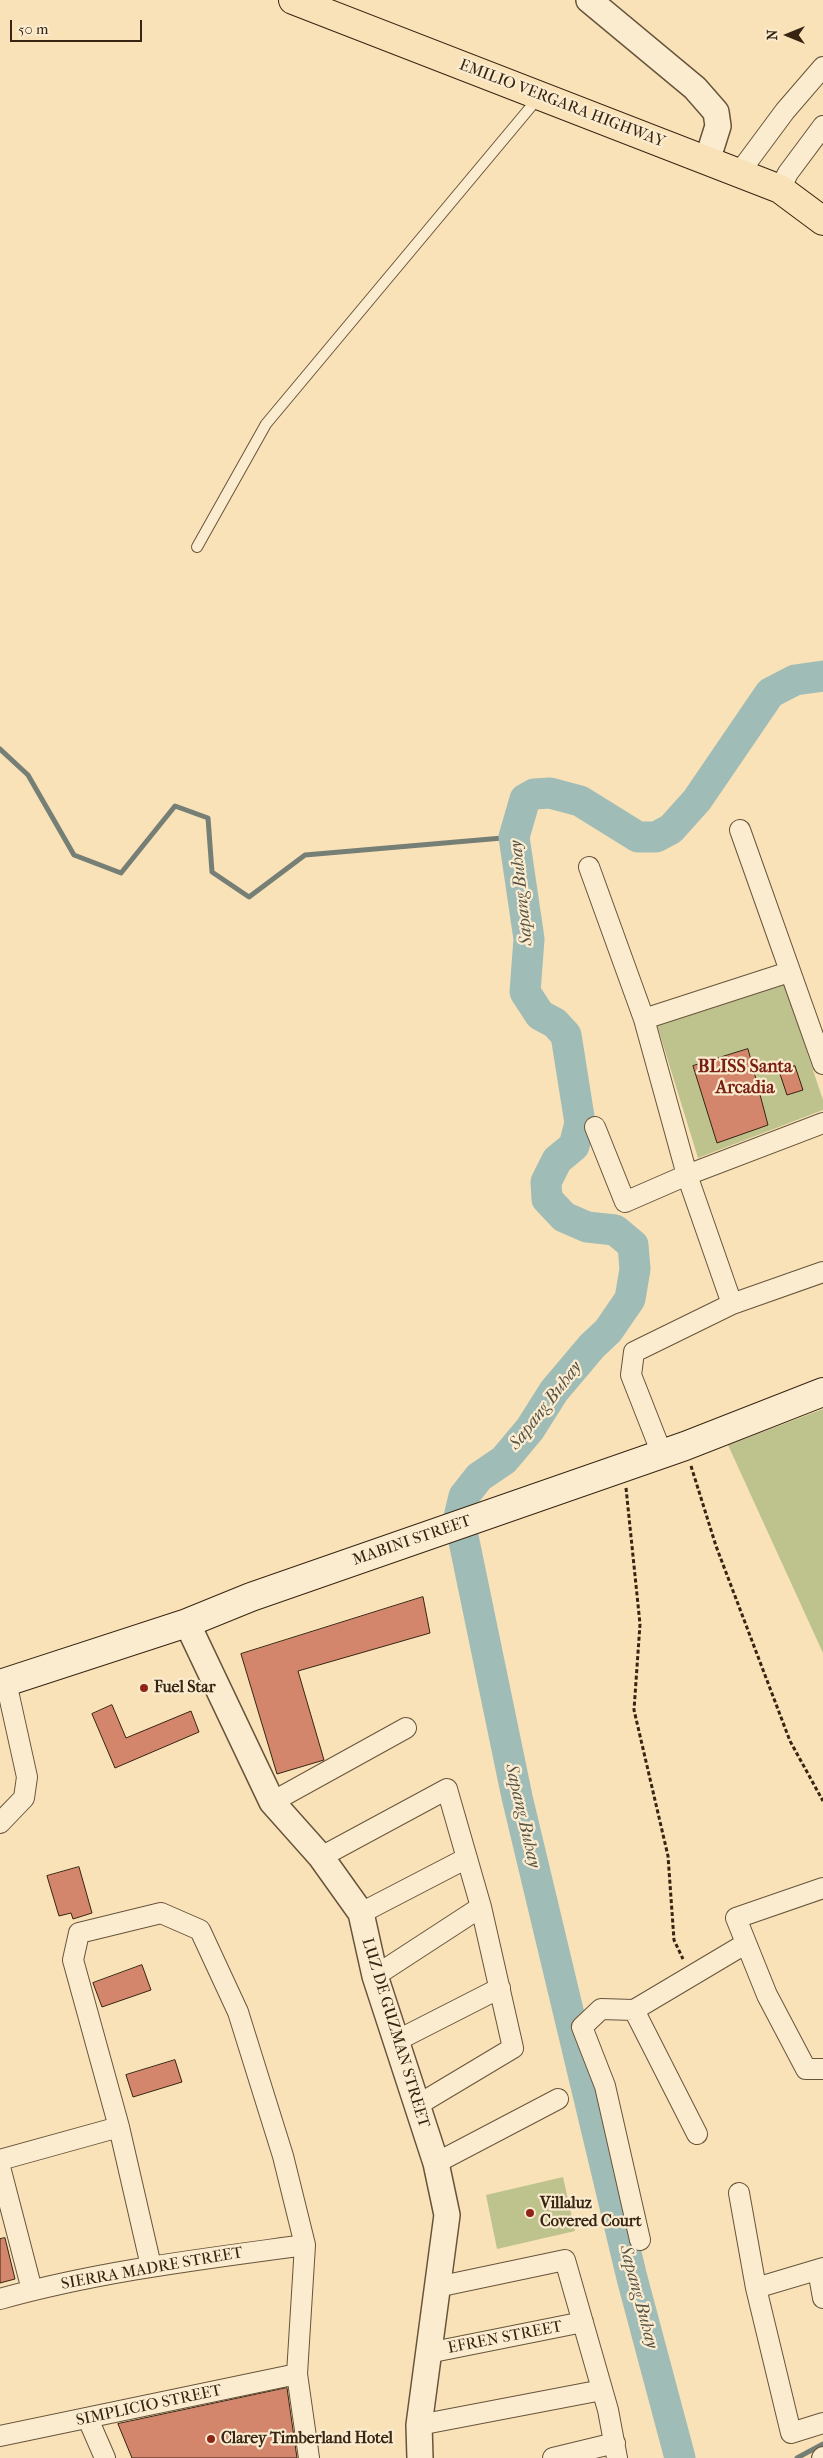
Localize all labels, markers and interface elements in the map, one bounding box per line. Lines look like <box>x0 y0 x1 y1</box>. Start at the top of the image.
scale bar <box>12 10 145 42</box>
north arrow <box>763 10 813 60</box>
text: 50 m <box>18 20 48 38</box>
text: N <box>764 30 781 40</box>
street label: EMILIO VERGARA HIGHWAY <box>456 56 668 152</box>
water label: Sapang Buhay <box>506 839 538 947</box>
district label: BLISS Santa Arcadia <box>698 1057 792 1100</box>
water label: Sapang Buhay <box>505 1358 587 1454</box>
street label: MABINI STREET <box>350 1512 474 1570</box>
place label: Fuel Star <box>154 1678 215 1698</box>
marker: Fuel Star <box>138 1682 150 1694</box>
water label: Sapang Buhay <box>500 1762 544 1870</box>
street label: LUZ DE GUZMAN STREET <box>357 1936 433 2130</box>
place label: Villaluz Covered Court <box>540 2194 641 2232</box>
marker: Villaluz Covered Court <box>524 2207 536 2219</box>
water label: Sapang Buhay <box>614 2243 662 2351</box>
street label: SIERRA MADRE STREET <box>60 2244 244 2294</box>
street label: EFREN STREET <box>446 2317 564 2359</box>
street label: SIMPLICIO STREET <box>74 2381 224 2431</box>
place label: Clarey Timberland Hotel <box>221 2429 393 2449</box>
marker: Clarey Timberland Hotel <box>205 2433 217 2445</box>

